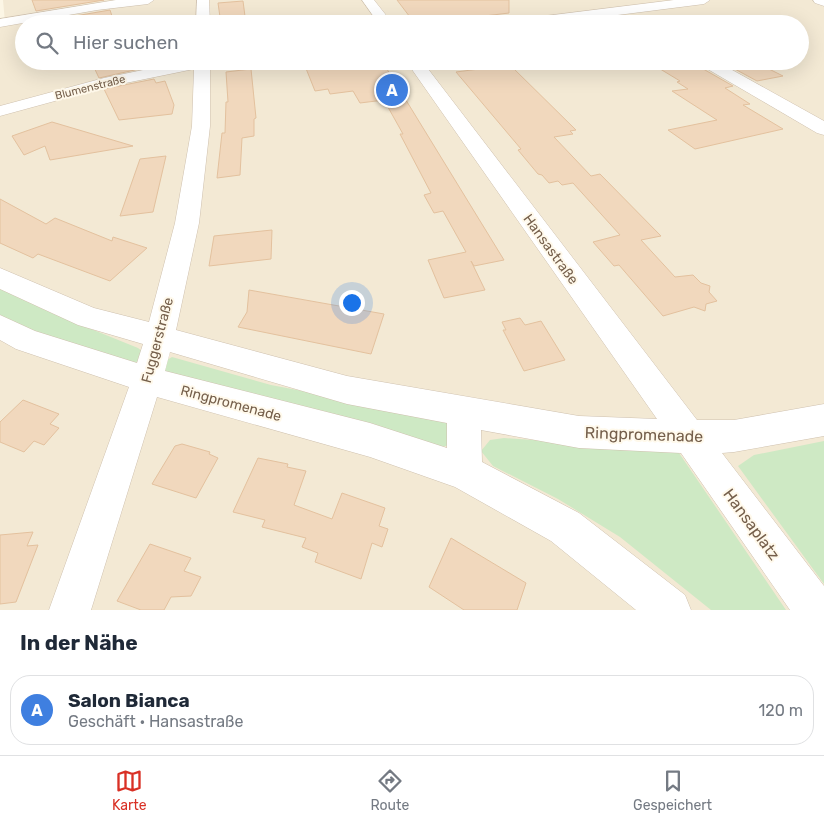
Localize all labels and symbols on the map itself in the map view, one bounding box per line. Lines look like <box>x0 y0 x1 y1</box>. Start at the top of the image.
pin: A <box>376 71 408 109</box>
street label: Blumenstraße <box>54 72 127 102</box>
street label: Hansastraße <box>519 211 582 288</box>
your location <box>339 290 365 316</box>
street label: Fuggerstraße <box>138 295 177 385</box>
street label: Ringpromenade <box>179 382 283 425</box>
street label: Ringpromenade <box>584 423 704 446</box>
street label: Hansaplatz <box>719 485 784 564</box>

